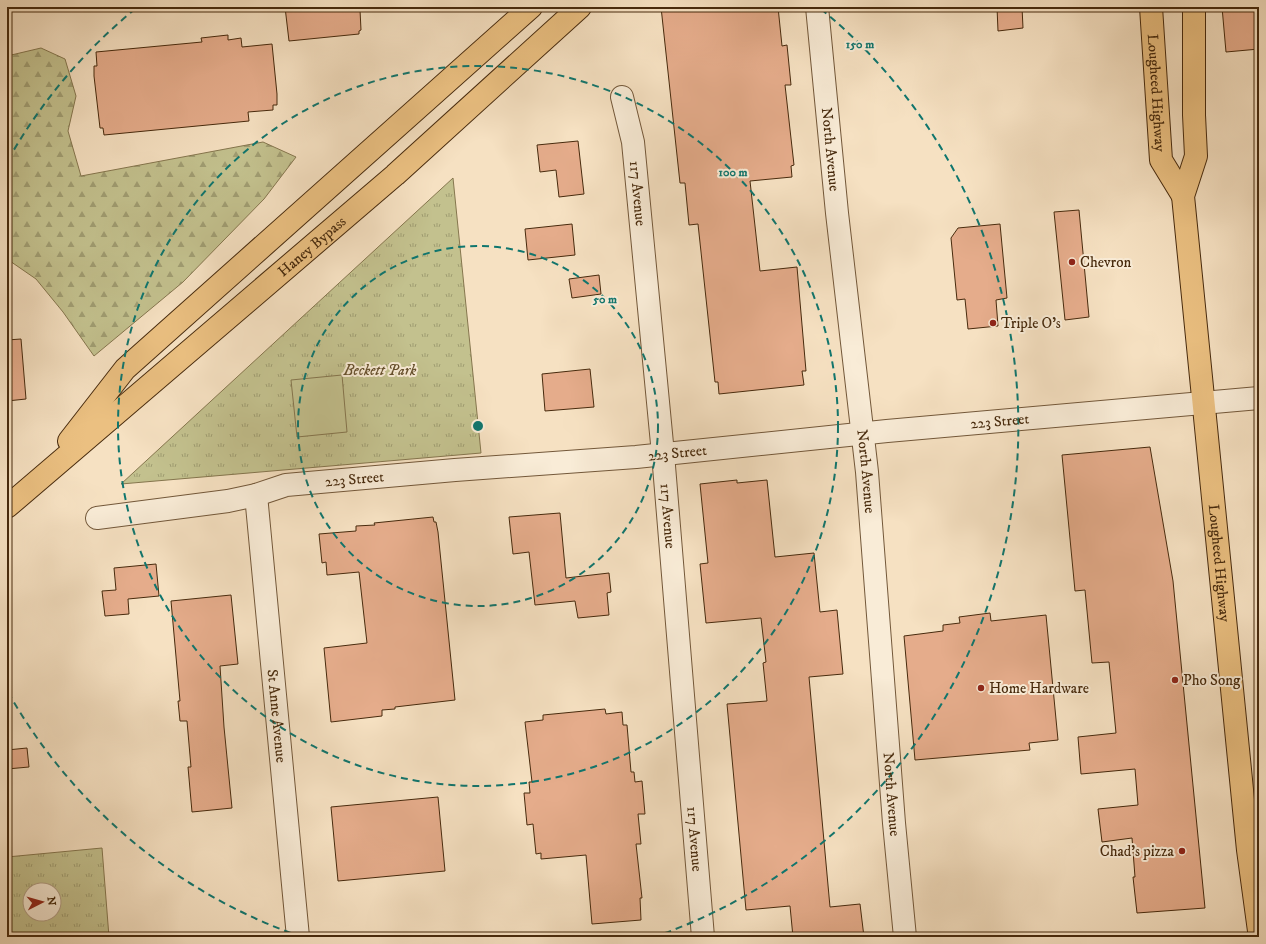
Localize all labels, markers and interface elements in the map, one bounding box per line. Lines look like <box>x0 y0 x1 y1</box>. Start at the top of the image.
street label: Lougheed Highway <box>1143 33 1170 153</box>
text: 150 m <box>846 37 874 52</box>
street label: North Avenue <box>817 107 844 192</box>
street label: 117 Avenue <box>625 160 650 227</box>
text: 100 m <box>719 165 747 180</box>
street label: Haney Bypass <box>274 212 350 281</box>
place label: Chevron <box>1080 253 1131 272</box>
marker: Chevron <box>1067 257 1077 267</box>
text: 50 m <box>592 292 617 307</box>
place label: Triple O's <box>1001 314 1061 333</box>
marker: Triple O's <box>988 318 998 328</box>
park label: Beckett Park <box>343 361 417 380</box>
street label: 223 Street <box>969 409 1030 434</box>
centre of rings <box>471 419 485 433</box>
street label: North Avenue <box>852 429 879 514</box>
street label: 223 Street <box>647 441 708 466</box>
street label: 223 Street <box>324 467 385 492</box>
street label: 117 Avenue <box>655 483 680 549</box>
street label: Lougheed Highway <box>1204 503 1234 624</box>
street label: St Anne Avenue <box>263 668 290 764</box>
place label: Pho Song <box>1183 671 1241 690</box>
marker: Pho Song <box>1170 675 1180 685</box>
place label: Home Hardware <box>989 679 1089 698</box>
marker: Home Hardware <box>976 683 986 693</box>
street label: North Avenue <box>879 752 904 837</box>
street label: 117 Avenue <box>682 806 707 872</box>
place label: Chad's pizza <box>1100 842 1175 861</box>
marker: Chad's pizza <box>1177 846 1187 856</box>
north arrow <box>22 882 62 922</box>
text: N <box>44 896 58 906</box>

